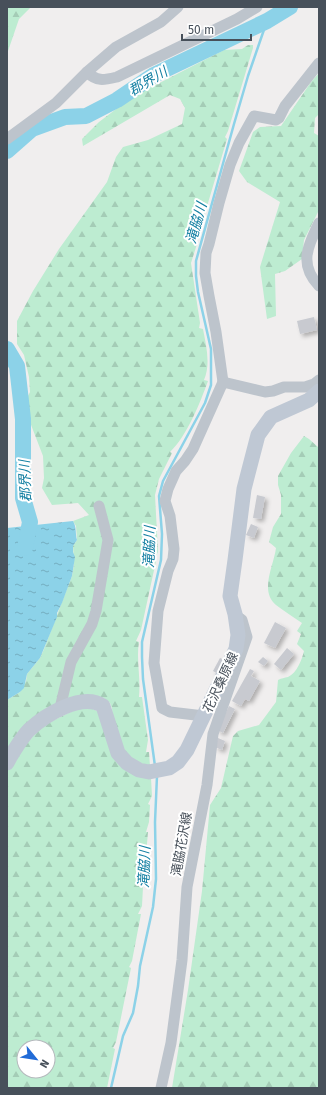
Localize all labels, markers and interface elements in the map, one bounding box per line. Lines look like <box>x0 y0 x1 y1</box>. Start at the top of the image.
scale bar <box>182 16 251 42</box>
text: 50 m <box>188 23 214 37</box>
water label: 郡界川 <box>126 62 172 100</box>
water label: 滝脇川 <box>183 199 211 246</box>
water label: 郡界川 <box>16 458 35 502</box>
water label: 滝脇川 <box>140 524 159 568</box>
street label: 花沢桑原線 <box>200 650 241 715</box>
street label: 滝脇花沢線 <box>168 811 195 877</box>
water label: 滝脇川 <box>135 844 154 888</box>
north arrow <box>16 1039 56 1079</box>
text: N <box>37 1057 52 1070</box>

